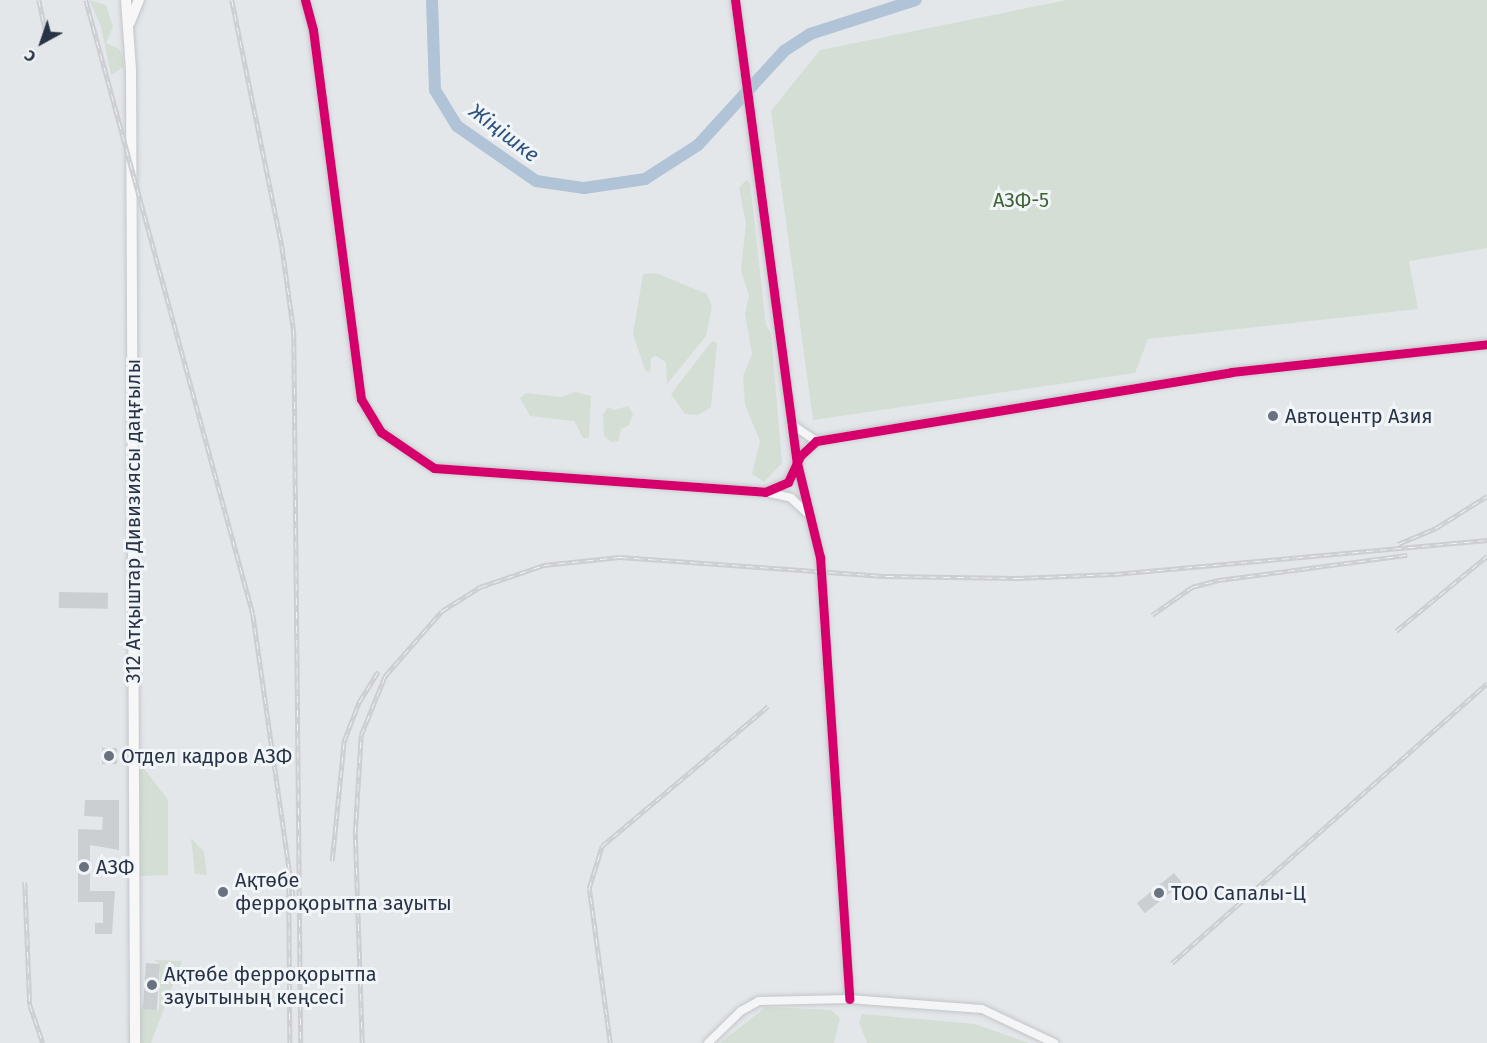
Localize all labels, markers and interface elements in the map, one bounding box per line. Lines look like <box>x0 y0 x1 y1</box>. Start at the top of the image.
north arrow <box>12 12 72 72</box>
text: С <box>20 46 40 66</box>
water label: Жіңішке <box>464 99 544 167</box>
park label: АЗФ-5 <box>993 188 1049 212</box>
street label: 312 Атқыштар Дивизиясы даңғылы <box>121 359 145 683</box>
place label: Автоцентр Азия <box>1285 404 1432 428</box>
marker: Автоцентр Азия <box>1266 409 1280 423</box>
place label: Отдел кадров АЗФ <box>121 744 292 768</box>
marker: Отдел кадров АЗФ <box>102 749 116 763</box>
place label: АЗФ <box>96 855 134 879</box>
marker: АЗФ <box>77 860 91 874</box>
place label: Ақтөбе ферроқорытпа зауыты <box>235 868 452 915</box>
place label: ТОО Сапалы-Ц <box>1171 881 1306 905</box>
marker: Ақтөбе ферроқорытпа зауыты <box>216 885 230 899</box>
marker: ТОО Сапалы-Ц <box>1152 886 1166 900</box>
place label: Ақтөбе ферроқорытпа зауытының кеңсесі <box>164 962 377 1009</box>
marker: Ақтөбе ферроқорытпа зауытының кеңсесі <box>145 978 159 992</box>

